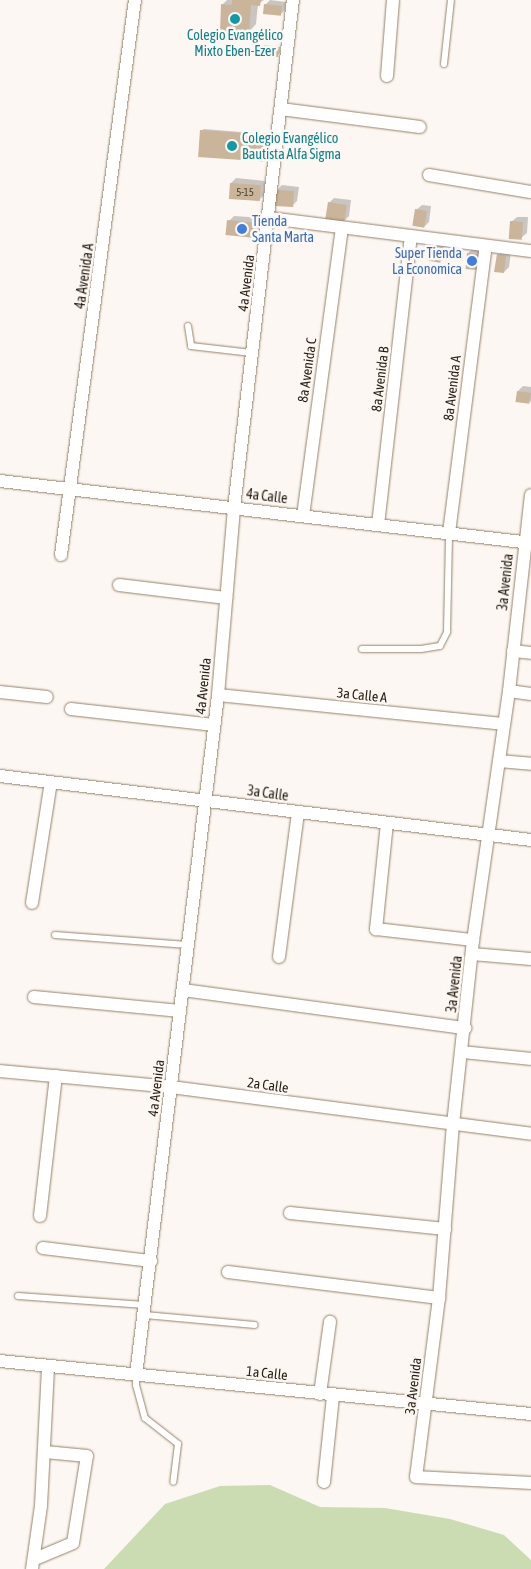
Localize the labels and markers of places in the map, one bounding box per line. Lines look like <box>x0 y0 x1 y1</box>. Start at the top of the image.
marker: Colegio Evangélico Mixto Eben-Ezer <box>229 13 241 25</box>
place label: Colegio Evangélico Mixto Eben-Ezer <box>187 27 283 59</box>
place label: Colegio Evangélico Bautista Alfa Sigma <box>242 130 341 162</box>
marker: Colegio Evangélico Bautista Alfa Sigma <box>226 140 238 152</box>
place label: Tienda Santa Marta <box>252 213 314 246</box>
marker: Tienda Santa Marta <box>236 223 248 235</box>
place label: Super Tienda La Economica <box>392 245 462 278</box>
marker: Super Tienda La Economica <box>466 255 478 267</box>

